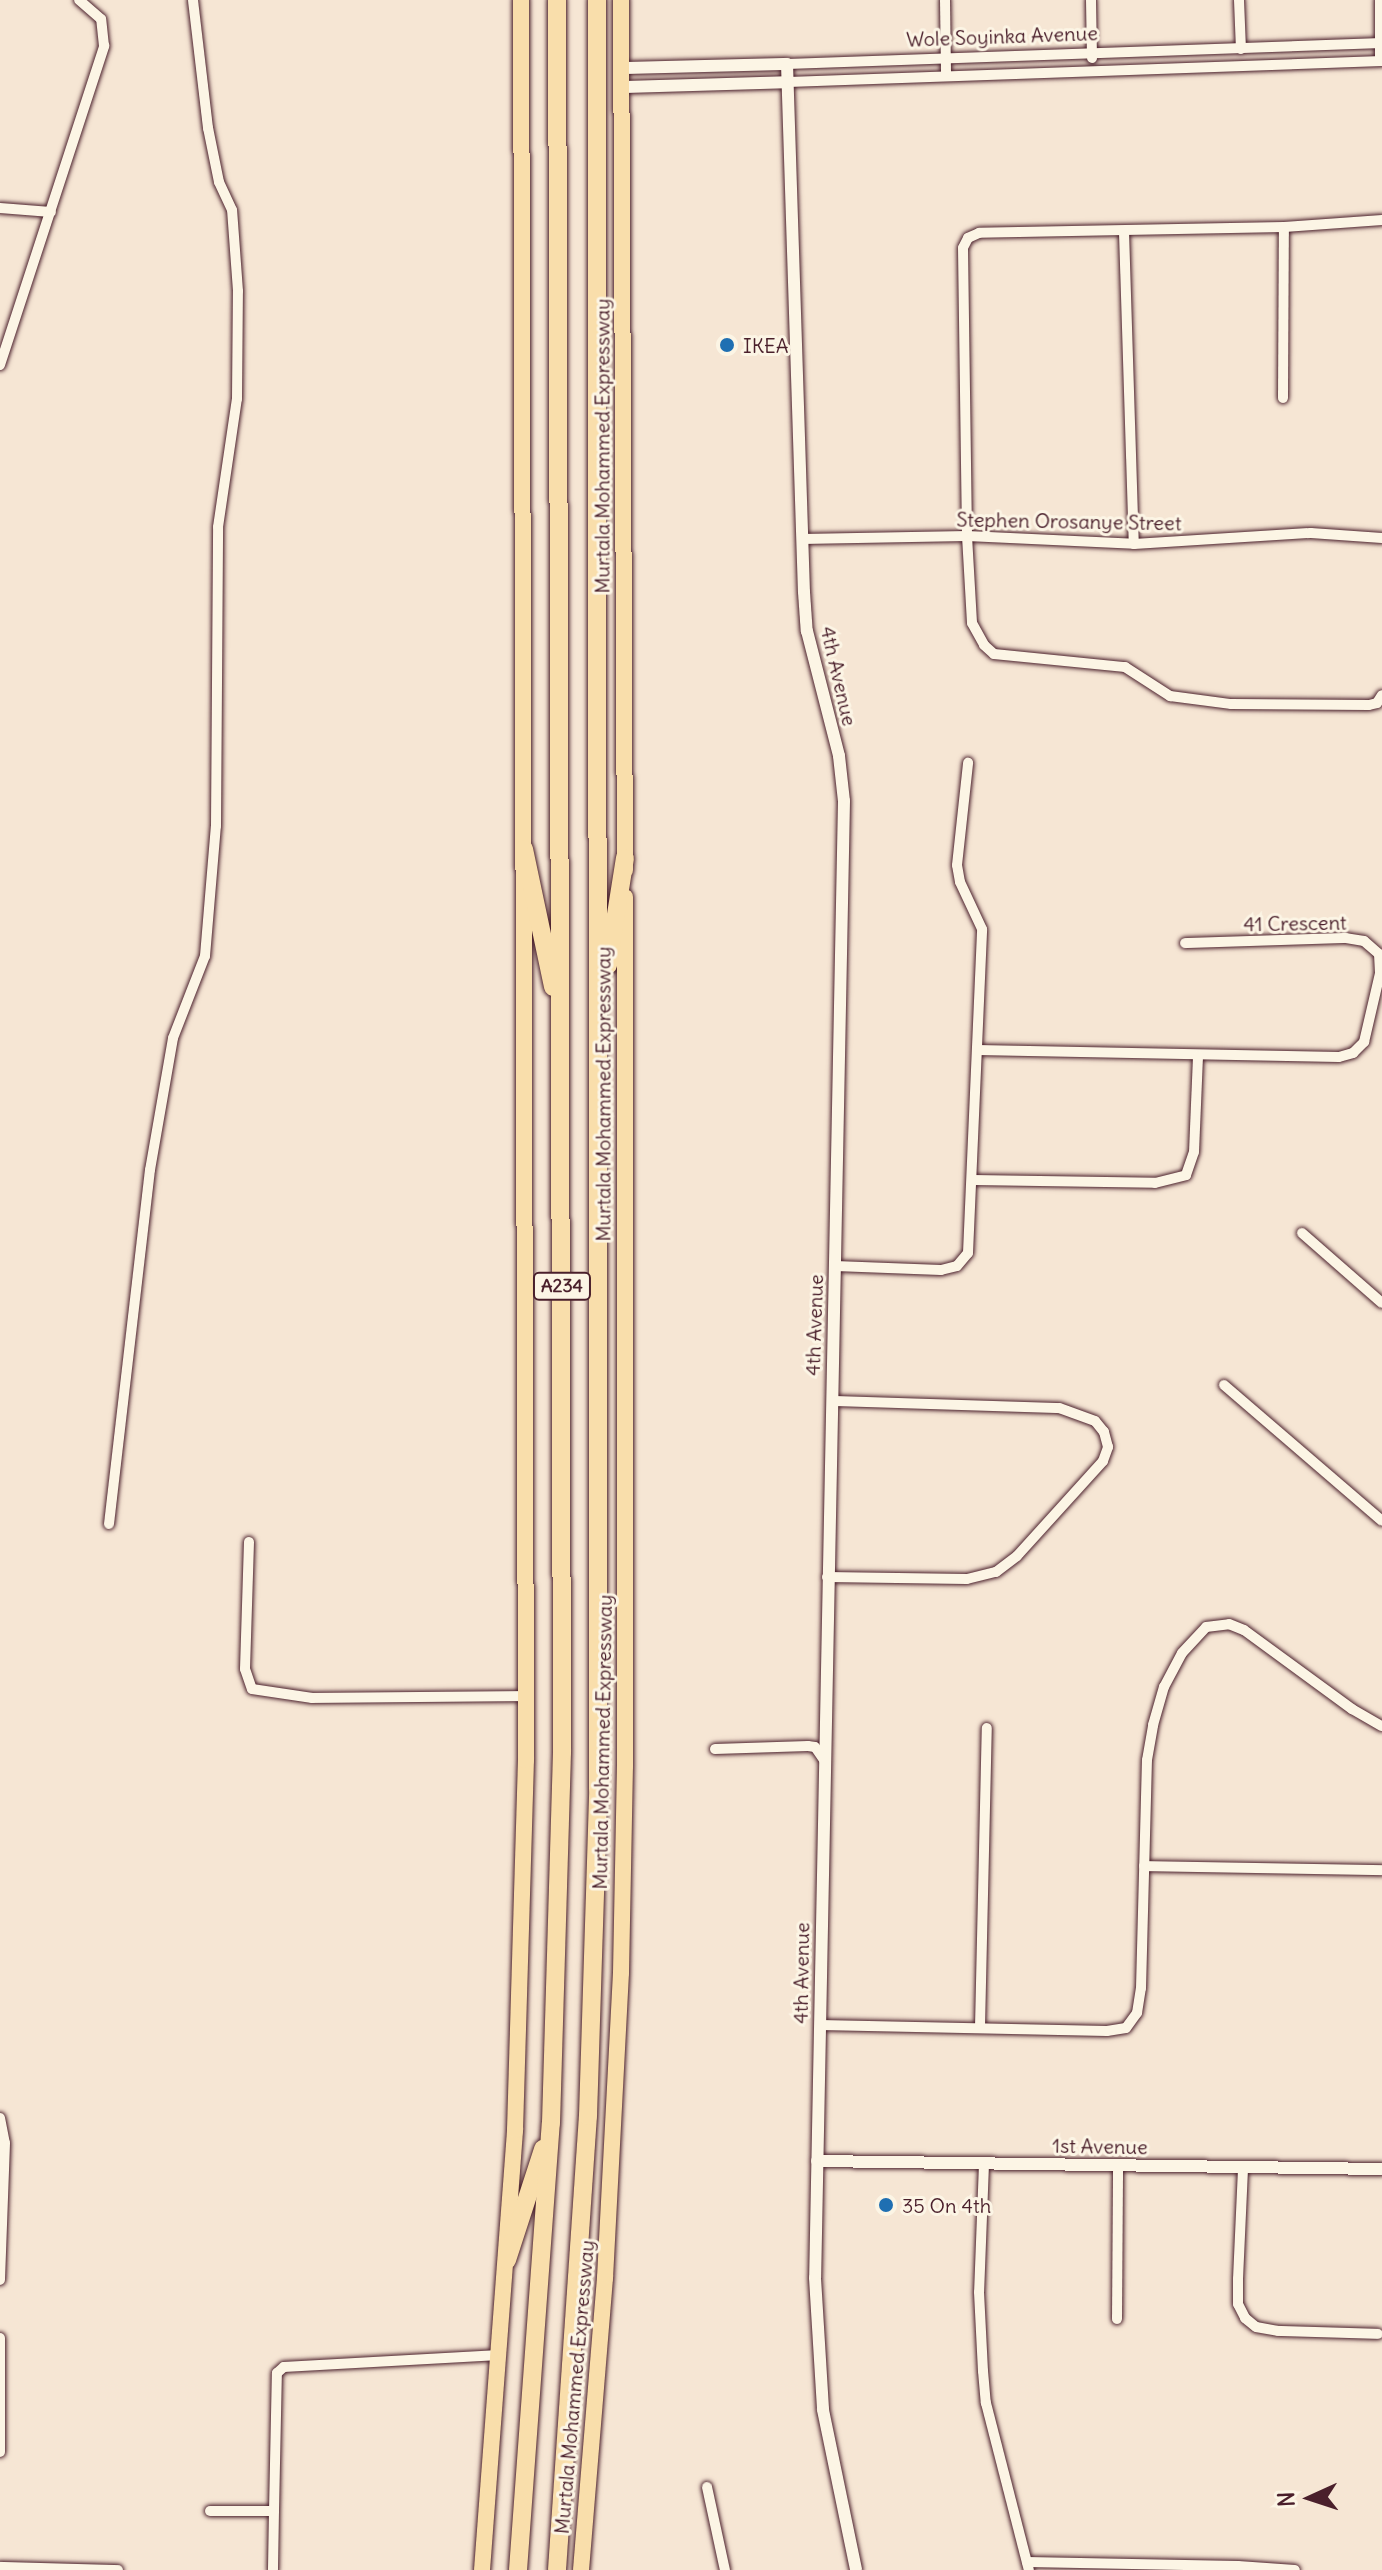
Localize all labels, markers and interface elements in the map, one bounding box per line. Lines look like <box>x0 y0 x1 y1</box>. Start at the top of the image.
street label: Wole Soyinka Avenue <box>906 21 1098 51</box>
street label: Murtala Mohammed Expressway <box>590 298 614 594</box>
place label: IKEA <box>743 333 789 357</box>
marker: IKEA <box>718 336 736 354</box>
street label: Stephen Orosanye Street <box>956 507 1182 535</box>
street label: 4th Avenue <box>816 624 862 728</box>
street label: 41 Crescent <box>1243 910 1347 936</box>
street label: Murtala Mohammed Expressway <box>591 946 615 1242</box>
road number: A234 <box>532 1272 592 1300</box>
street label: 4th Avenue <box>800 1274 828 1376</box>
street label: Murtala Mohammed Expressway <box>587 1594 617 1890</box>
street label: 4th Avenue <box>788 1922 814 2024</box>
street label: 1st Avenue <box>1052 2133 1148 2159</box>
place label: 35 On 4th <box>902 2193 991 2217</box>
marker: 35 On 4th <box>877 2196 895 2214</box>
street label: Murtala Mohammed Expressway <box>549 2239 599 2535</box>
north arrow <box>1270 2458 1350 2538</box>
text: N <box>1272 2491 1300 2508</box>

